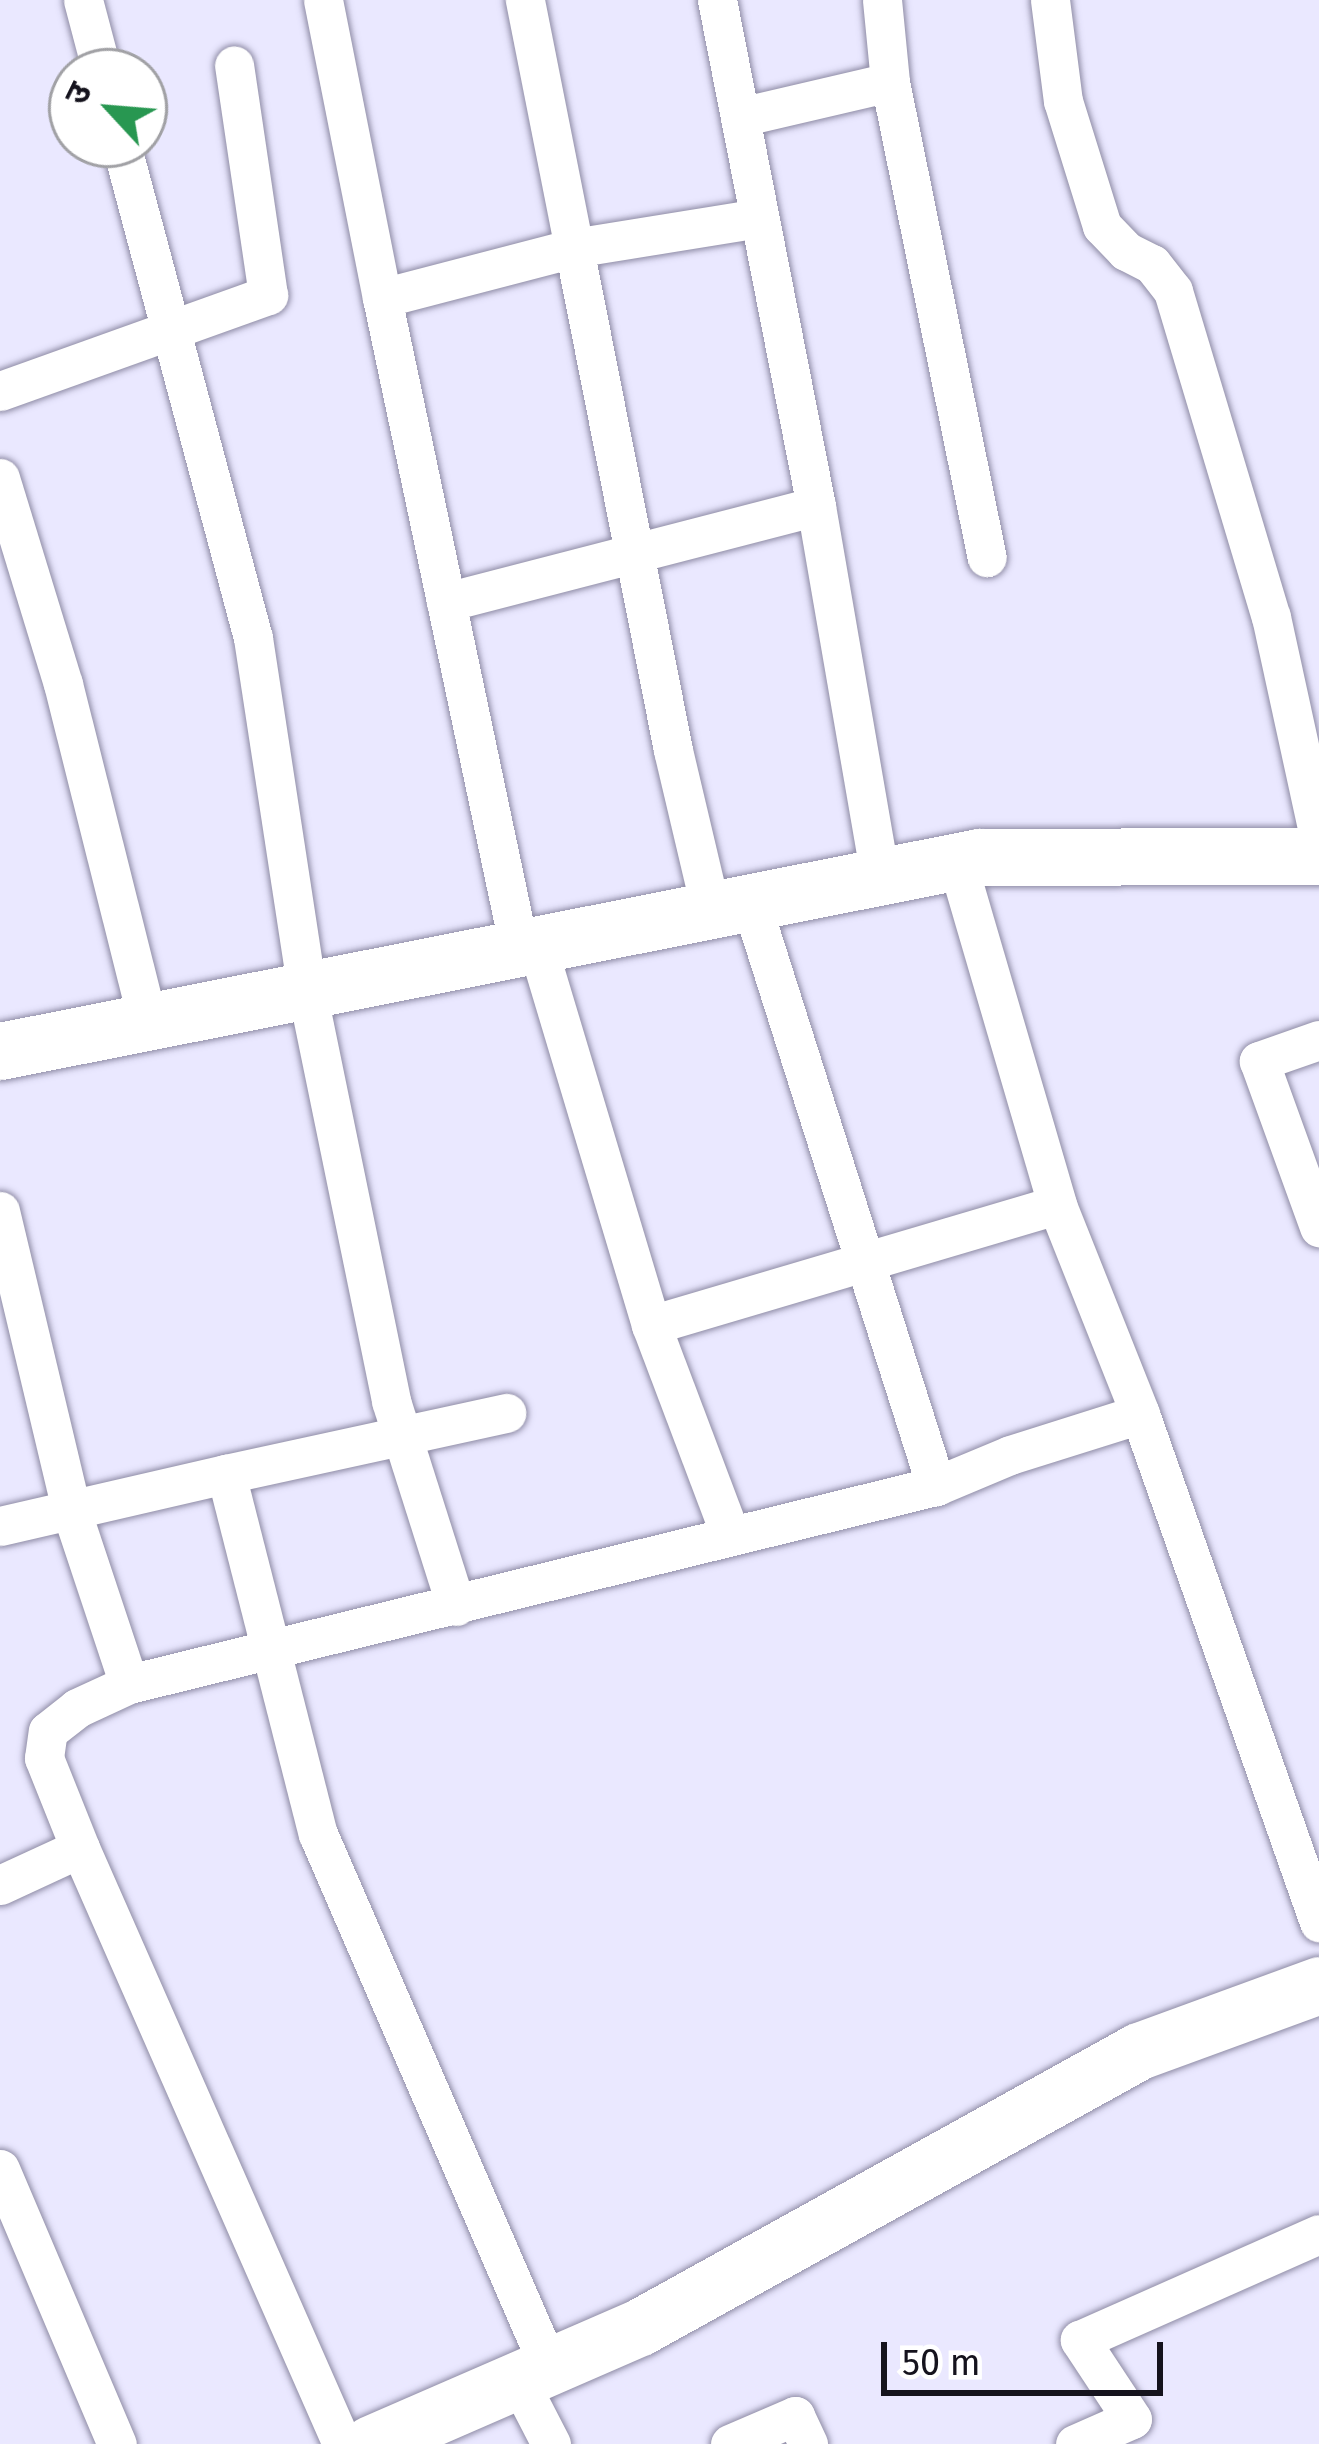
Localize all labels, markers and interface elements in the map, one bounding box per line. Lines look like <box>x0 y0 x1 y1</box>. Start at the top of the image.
north arrow <box>48 48 168 168</box>
text: उ <box>56 76 101 111</box>
scale bar <box>887 2318 1169 2392</box>
text: 50 m <box>902 2341 981 2385</box>

